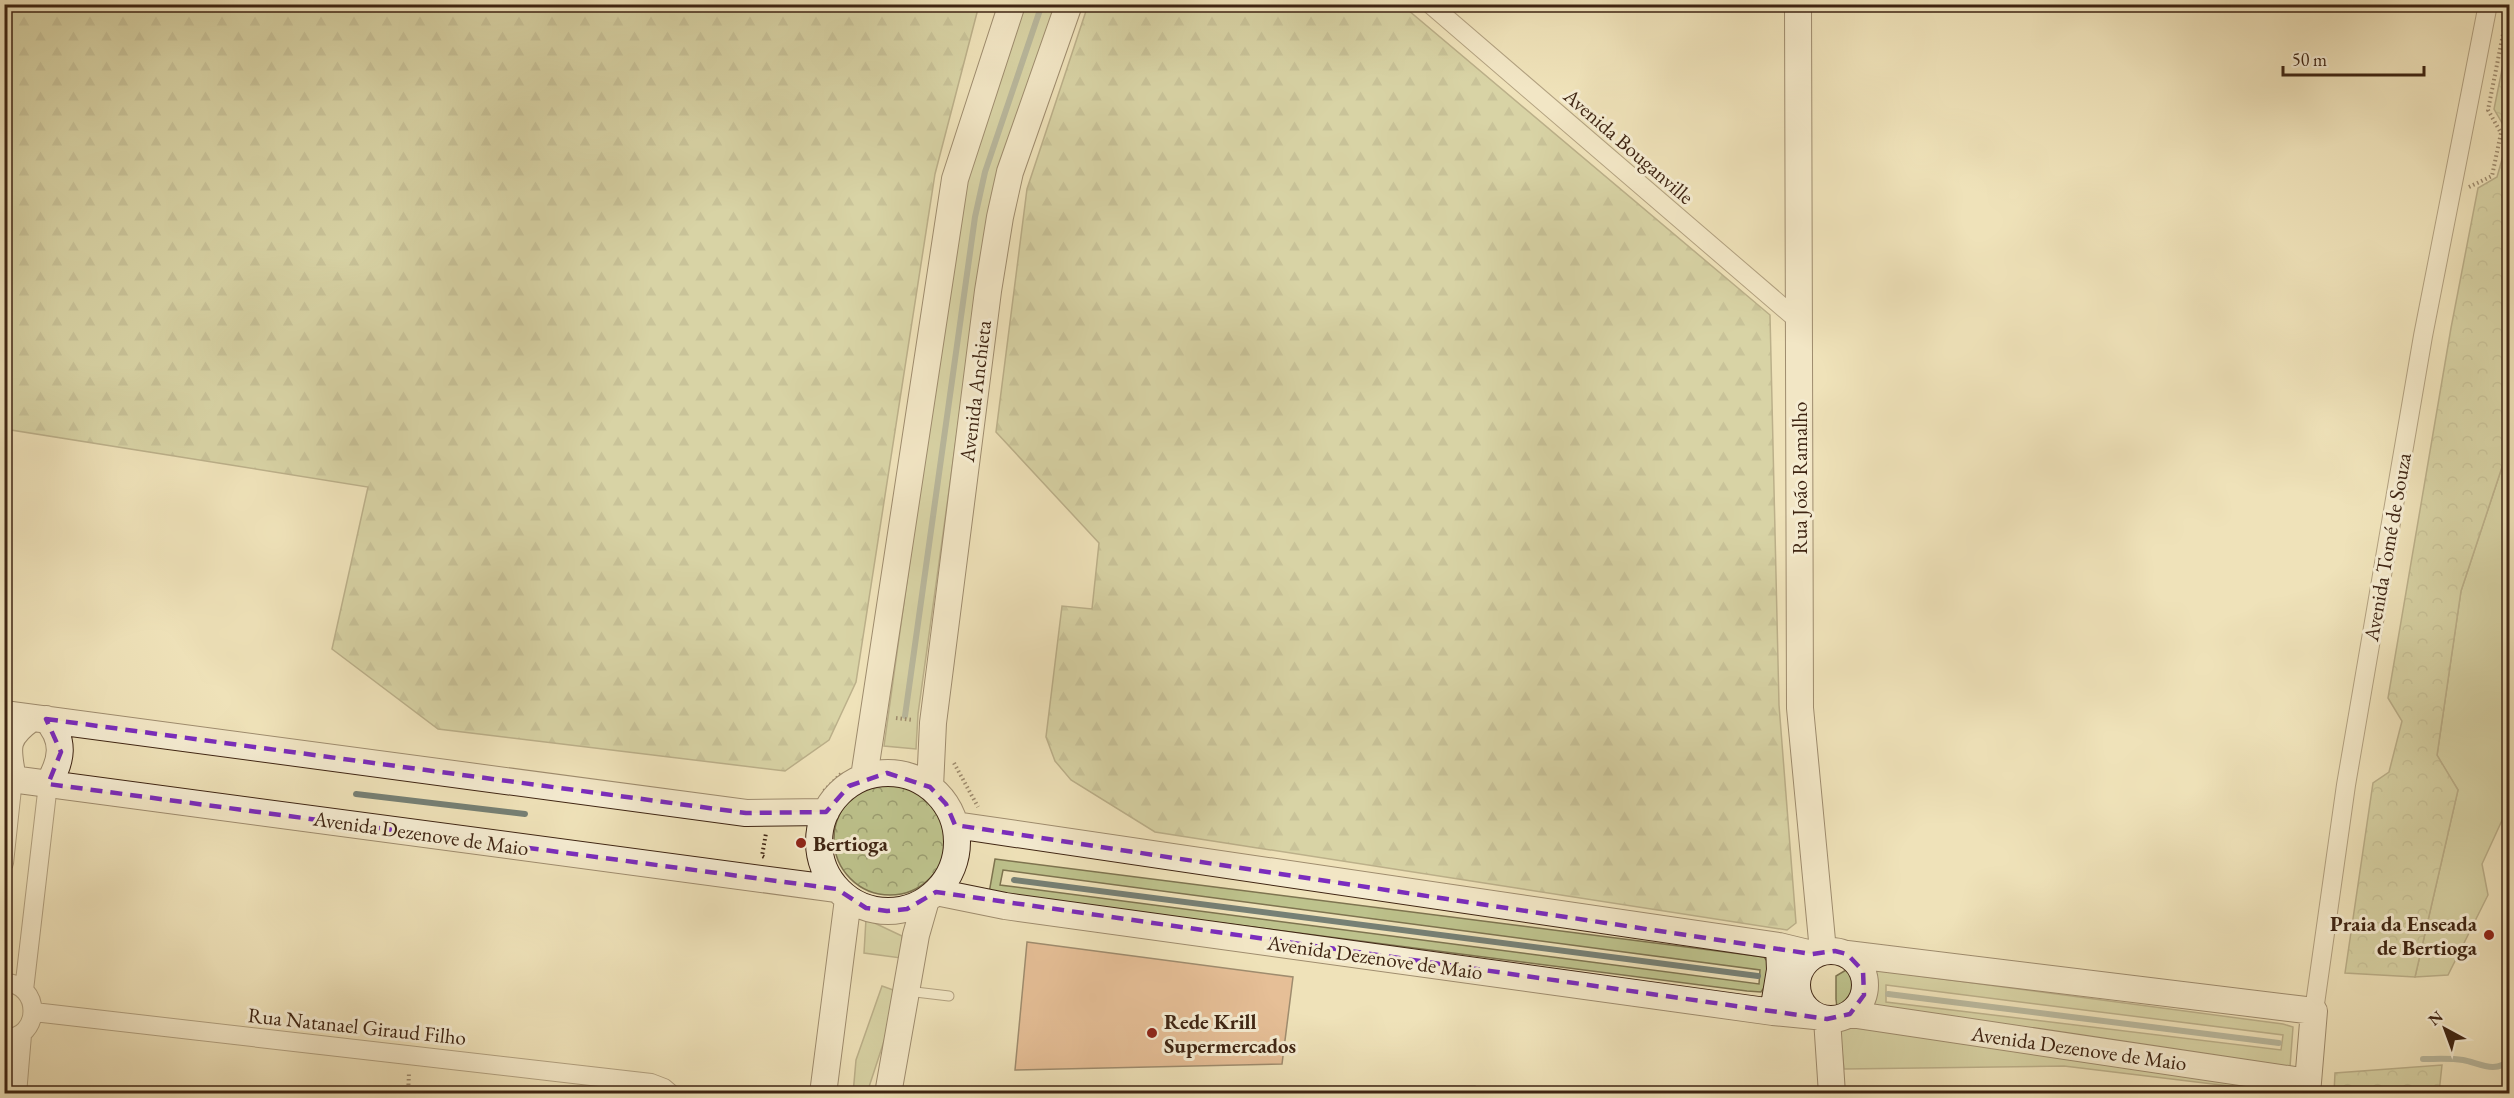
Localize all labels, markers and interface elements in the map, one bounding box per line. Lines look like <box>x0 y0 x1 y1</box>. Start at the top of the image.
scale bar <box>2283 39 2424 77</box>
text: 50 m <box>2292 48 2327 71</box>
street label: Avenida Bouganville <box>1558 81 1700 210</box>
street label: Avenida Anchieta <box>953 318 997 464</box>
street label: Rua João Ramalho <box>1786 401 1813 555</box>
street label: Avenida Tomé de Souza <box>2357 450 2417 644</box>
street label: Avenida Dezenove de Maio <box>311 804 530 861</box>
place label: Bertioga <box>813 830 889 857</box>
marker: Bertioga <box>794 836 808 850</box>
place label: Praia da Enseada de Bertioga <box>2330 910 2478 961</box>
street label: Avenida Dezenove de Maio <box>1265 928 1484 985</box>
marker: Praia da Enseada de Bertioga <box>2482 928 2496 942</box>
north arrow <box>2415 999 2475 1059</box>
street label: Rua Natanael Giraud Filho <box>246 1001 468 1051</box>
text: N <box>2424 1006 2447 1030</box>
place label: Rede Krill Supermercados <box>1164 1008 1296 1059</box>
street label: Avenida Dezenove de Maio <box>1969 1019 2188 1076</box>
marker: Rede Krill Supermercados <box>1145 1026 1159 1040</box>

